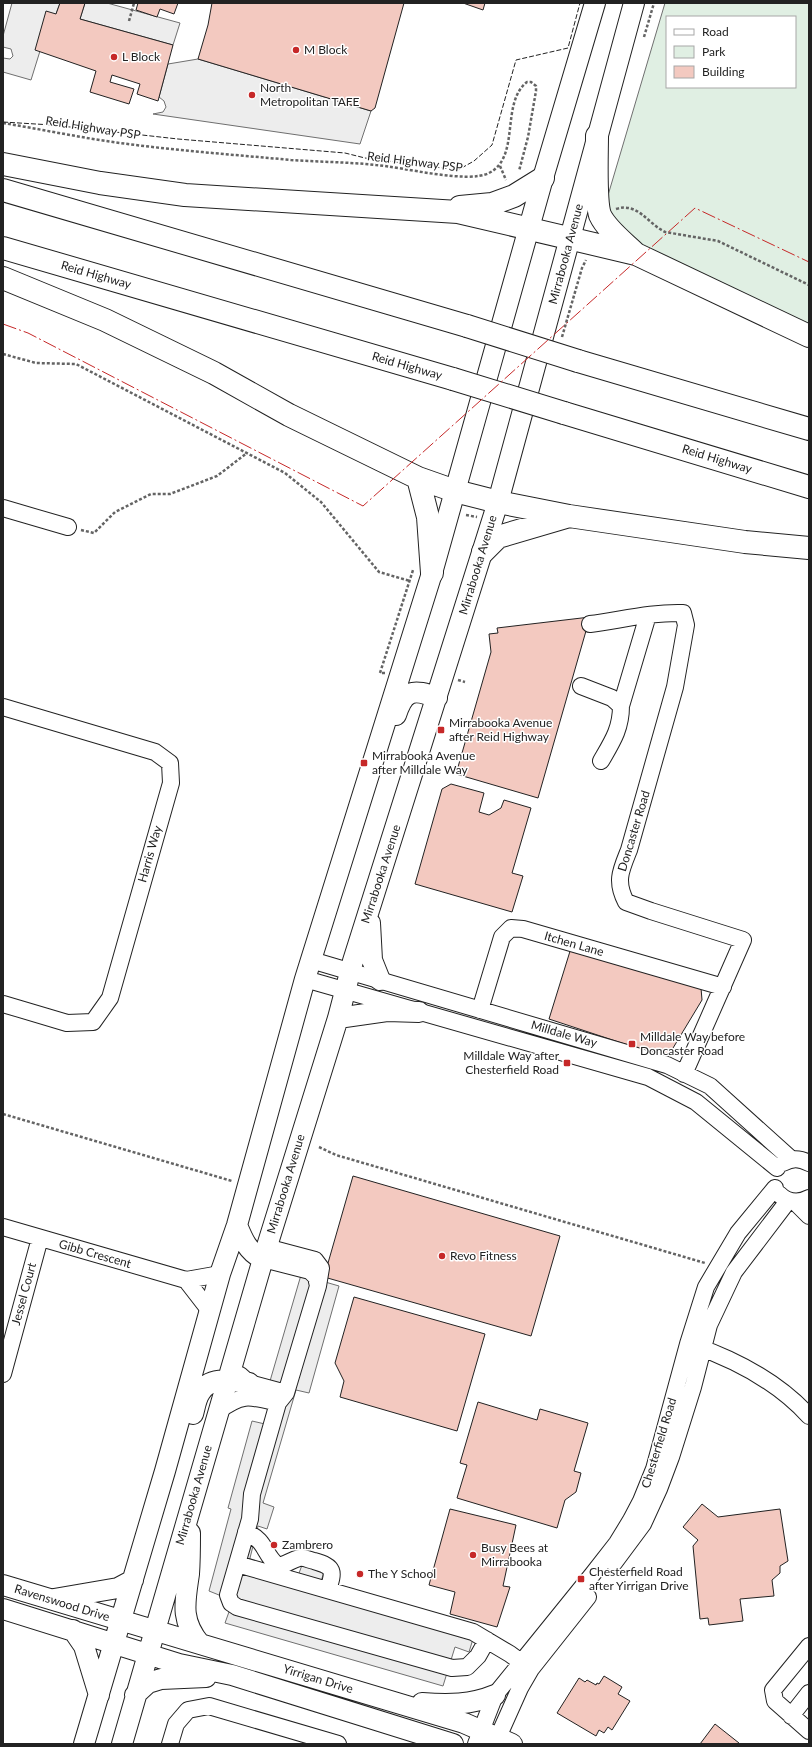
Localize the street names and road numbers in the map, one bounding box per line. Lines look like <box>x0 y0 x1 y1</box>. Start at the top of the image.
street label: Reid Highway PSP <box>44 113 142 142</box>
street label: Reid Highway PSP <box>366 148 464 175</box>
street label: Mirrabooka Avenue <box>545 202 586 306</box>
street label: Reid Highway <box>59 257 134 292</box>
street label: Reid Highway <box>370 348 445 383</box>
street label: Reid Highway <box>680 441 755 477</box>
street label: Mirrabooka Avenue <box>455 513 500 616</box>
street label: Doncaster Road <box>614 789 653 873</box>
street label: Mirrabooka Avenue <box>357 822 404 925</box>
street label: Harris Way <box>134 823 165 884</box>
street label: Itchen Lane <box>543 928 606 959</box>
street label: Milldale Way <box>529 1017 600 1050</box>
street label: Mirrabooka Avenue <box>263 1132 308 1235</box>
street label: Gibb Crescent <box>57 1236 134 1271</box>
street label: Jessel Court <box>8 1260 39 1327</box>
street label: Chesterfield Road <box>638 1396 679 1490</box>
street label: Mirrabooka Avenue <box>172 1443 215 1547</box>
street label: Ravenswood Drive <box>13 1581 112 1624</box>
street label: Yirrigan Drive <box>281 1661 355 1696</box>

